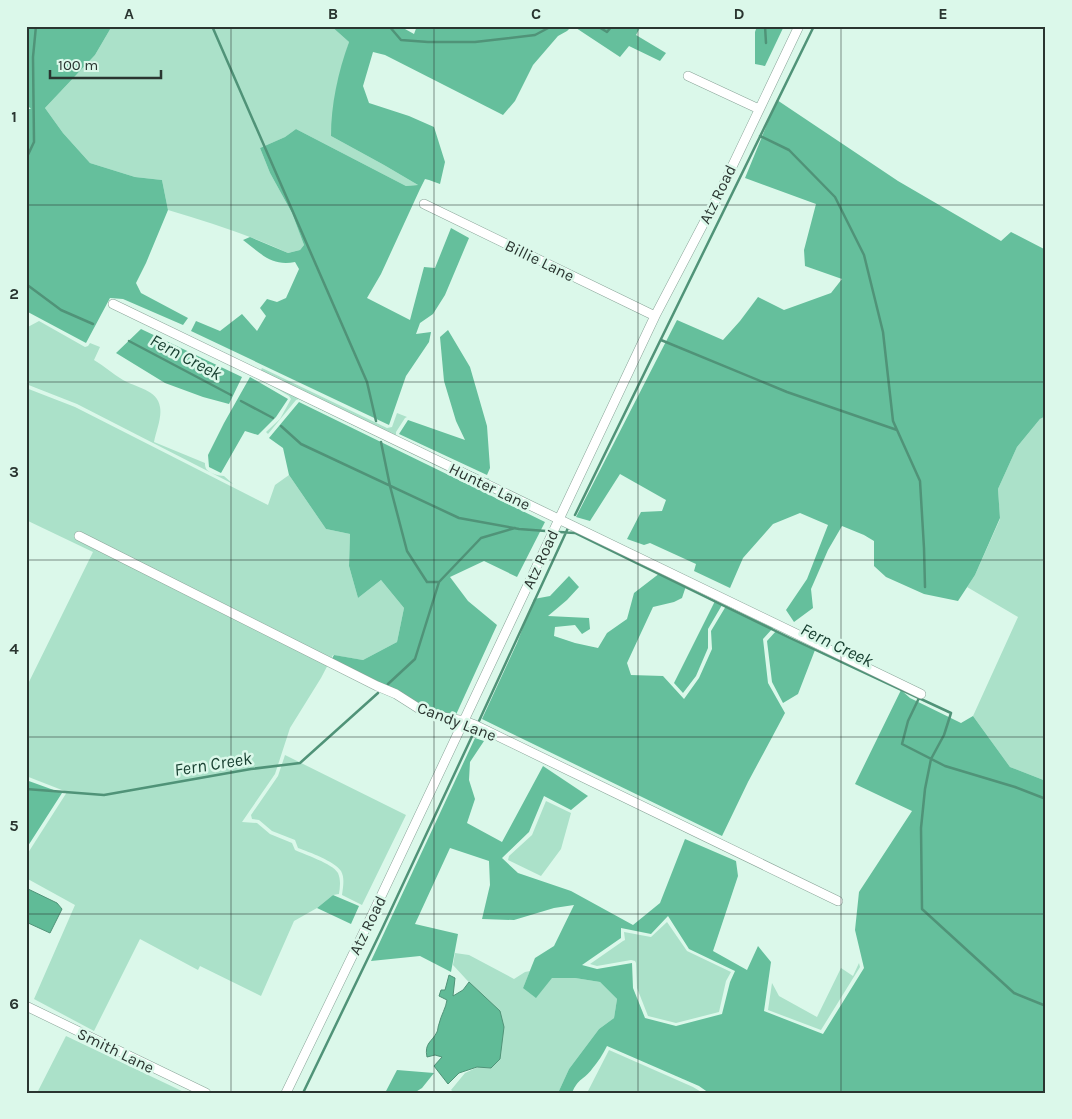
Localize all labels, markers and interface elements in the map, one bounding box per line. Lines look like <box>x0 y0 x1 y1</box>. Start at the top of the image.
text: A <box>124 4 134 23</box>
text: B <box>328 4 338 23</box>
text: C <box>531 4 541 23</box>
text: D <box>734 4 745 23</box>
text: E <box>938 4 948 23</box>
scale bar <box>50 48 161 80</box>
text: 100 m <box>58 56 98 74</box>
text: 1 <box>11 107 17 126</box>
street label: Atz Road <box>695 162 740 227</box>
street label: Billie Lane <box>502 236 577 285</box>
text: 2 <box>9 284 19 303</box>
water label: Fern Creek <box>146 329 226 385</box>
street label: Hunter Lane <box>446 459 533 514</box>
text: 3 <box>9 462 19 481</box>
street label: Atz Road <box>518 526 562 592</box>
water label: Fern Creek <box>797 618 878 672</box>
text: 4 <box>9 639 19 658</box>
street label: Candy Lane <box>415 698 499 745</box>
water label: Fern Creek <box>173 747 254 781</box>
text: 5 <box>9 816 19 835</box>
street label: Atz Road <box>345 893 390 958</box>
text: 6 <box>9 994 19 1013</box>
street label: Smith Lane <box>74 1024 157 1077</box>

